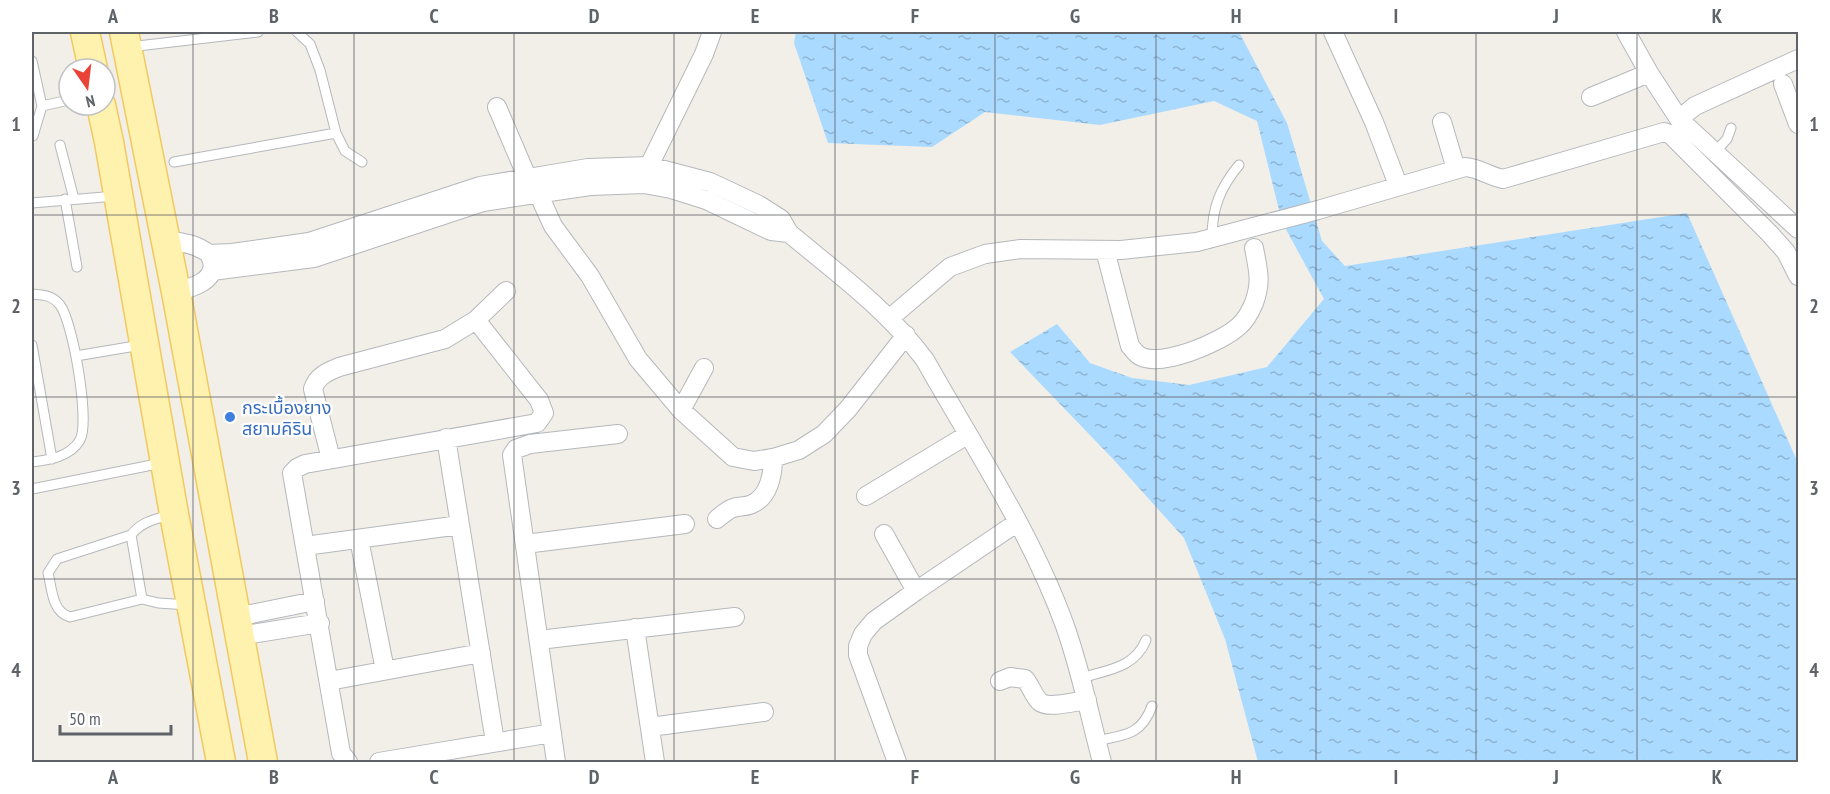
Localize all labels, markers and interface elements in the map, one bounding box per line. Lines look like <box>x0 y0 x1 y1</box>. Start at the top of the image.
text: A <box>107 3 119 29</box>
text: B <box>269 3 279 29</box>
text: C <box>429 3 439 29</box>
text: D <box>589 3 600 29</box>
text: E <box>751 3 759 29</box>
text: F <box>911 3 919 29</box>
text: G <box>1070 3 1080 29</box>
text: H <box>1231 3 1241 29</box>
text: I <box>1394 3 1398 29</box>
text: J <box>1552 3 1559 29</box>
text: K <box>1712 3 1723 29</box>
north arrow <box>57 57 117 117</box>
text: N <box>84 91 97 112</box>
text: 1 <box>11 111 21 137</box>
text: 1 <box>1809 111 1819 137</box>
text: 2 <box>11 293 21 319</box>
text: 2 <box>1809 293 1819 319</box>
place label: กระเบื้องยาง สยามคิริน <box>242 395 331 440</box>
marker: กระเบื้องยาง สยามคิริน <box>223 410 237 424</box>
text: 3 <box>11 475 21 501</box>
text: 3 <box>1809 475 1819 501</box>
text: 4 <box>11 657 21 683</box>
text: 4 <box>1809 657 1819 683</box>
scale bar <box>60 698 171 736</box>
text: 50 m <box>69 707 101 730</box>
text: A <box>107 764 119 790</box>
text: B <box>269 764 279 790</box>
text: C <box>429 764 439 790</box>
text: D <box>589 764 600 790</box>
text: E <box>751 764 759 790</box>
text: F <box>911 764 919 790</box>
text: G <box>1070 764 1080 790</box>
text: H <box>1231 764 1241 790</box>
text: I <box>1394 764 1398 790</box>
text: J <box>1552 764 1559 790</box>
text: K <box>1712 764 1723 790</box>

